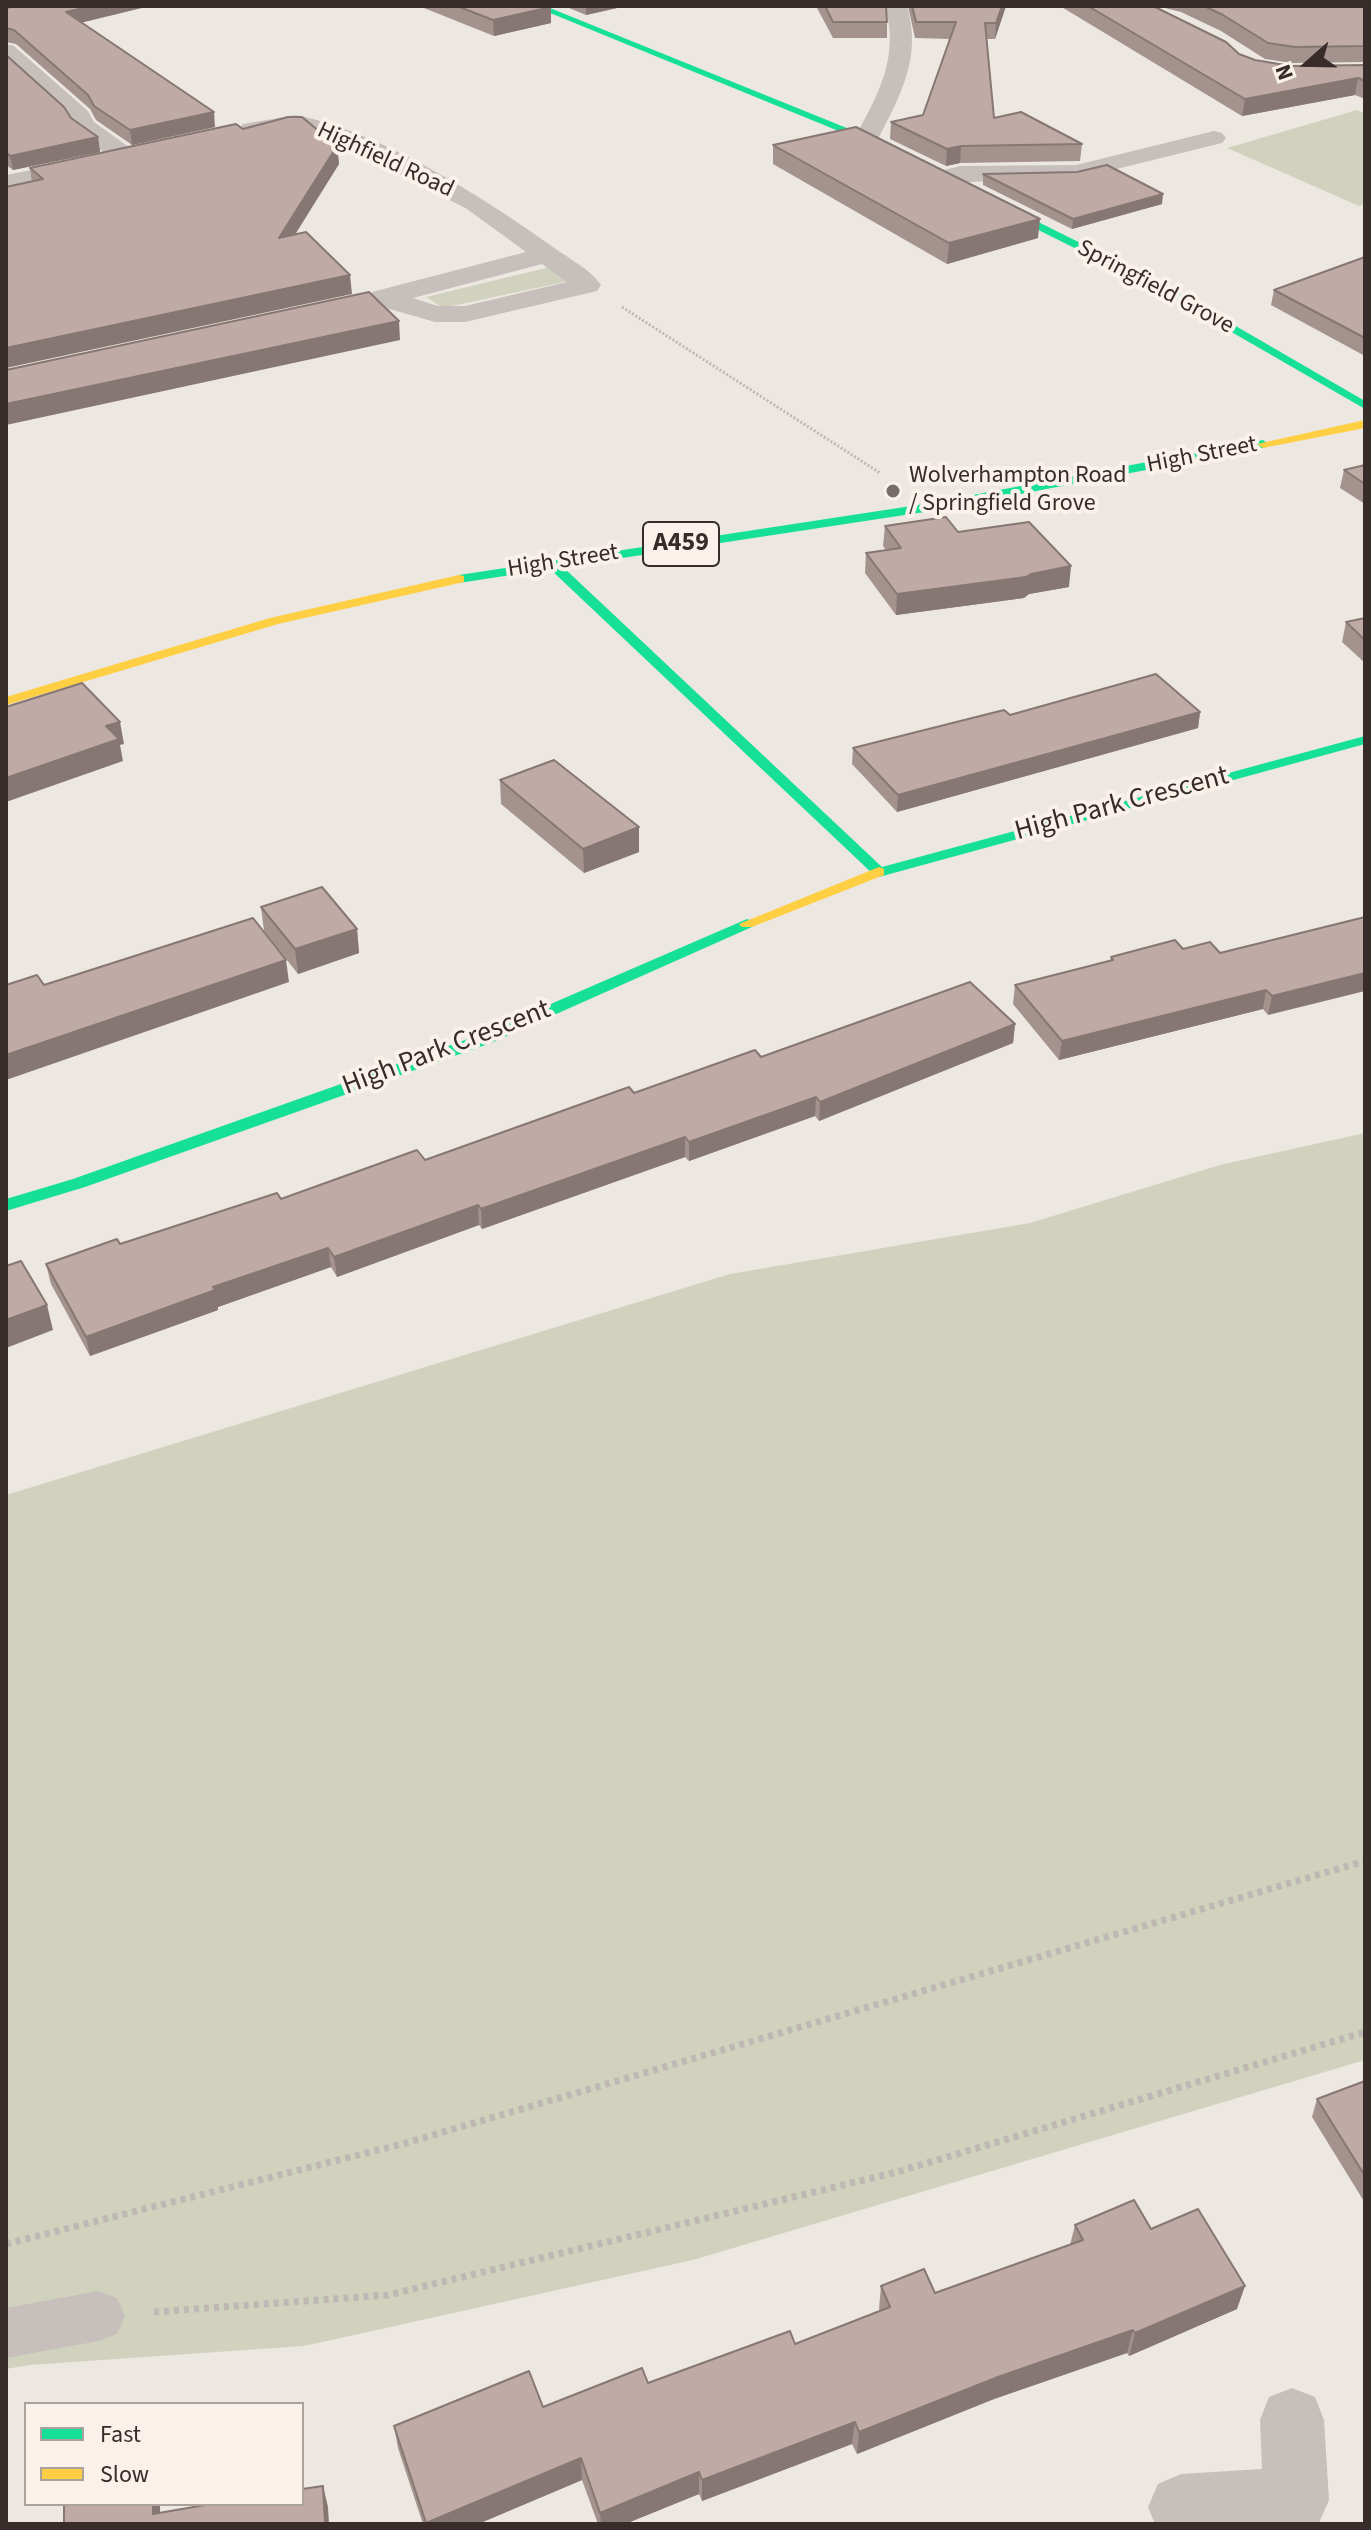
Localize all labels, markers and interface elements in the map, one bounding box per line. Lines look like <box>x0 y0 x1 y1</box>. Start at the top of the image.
north arrow <box>1267 24 1347 104</box>
text: N <box>1267 60 1302 85</box>
street label: Highfield Road <box>312 117 458 205</box>
street label: Springfield Grove <box>1072 235 1238 341</box>
street label: High Street <box>1144 431 1260 481</box>
place label: Wolverhampton Road / Springfield Grove <box>909 463 1127 519</box>
marker: Wolverhampton Road / Springfield Grove <box>884 482 902 500</box>
road number: A459 <box>643 522 719 566</box>
street label: High Street <box>506 539 620 585</box>
street label: High Park Crescent <box>1011 760 1233 850</box>
street label: High Park Crescent <box>338 994 556 1104</box>
legend <box>24 2402 304 2506</box>
text: Fast <box>100 2417 141 2452</box>
text: Slow <box>100 2457 149 2492</box>

